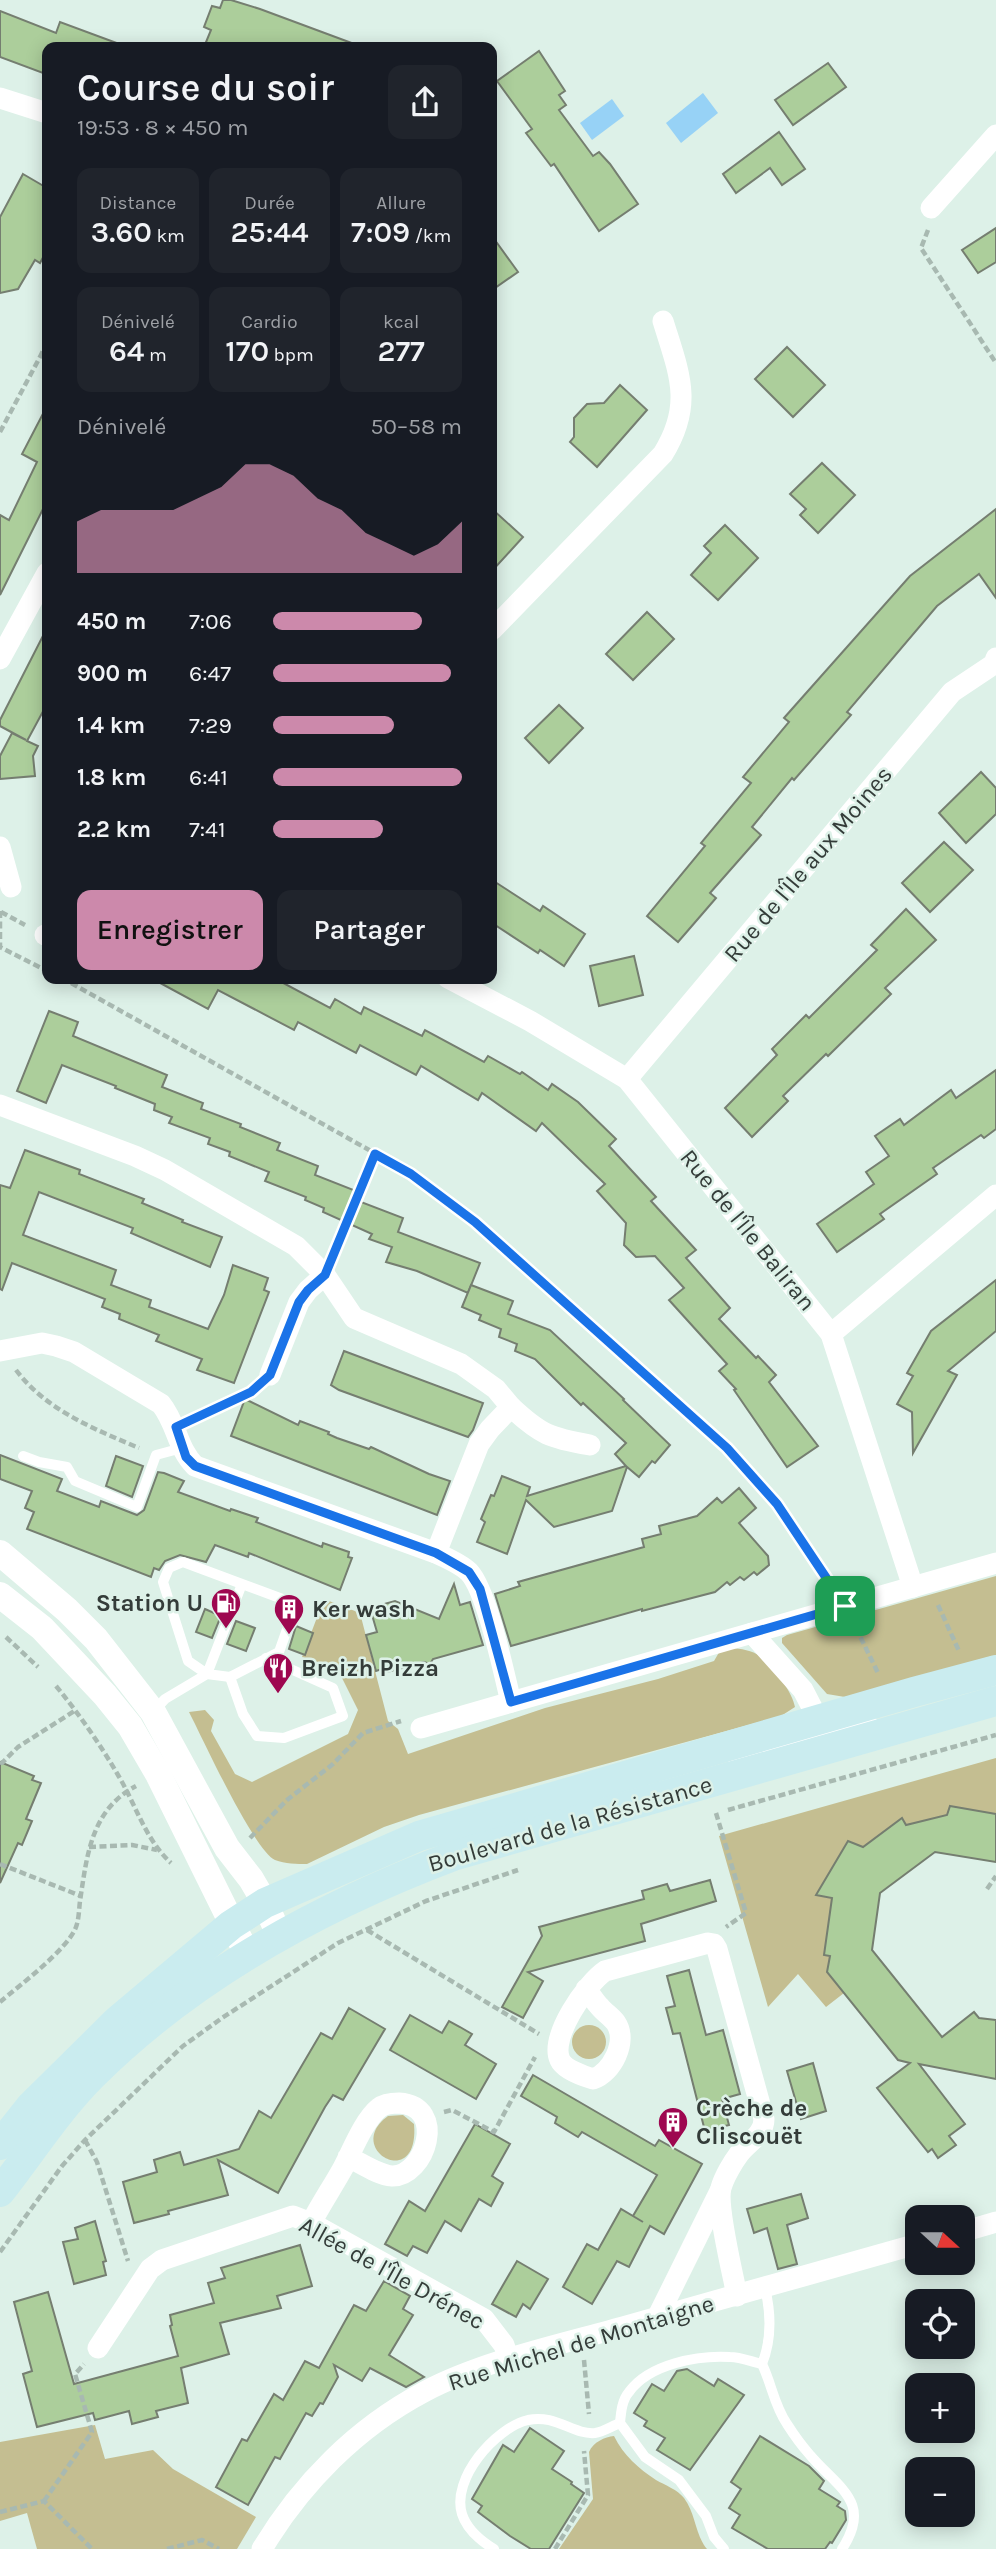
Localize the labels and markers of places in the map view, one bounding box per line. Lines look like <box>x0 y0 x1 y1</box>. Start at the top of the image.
pin <box>815 1576 875 1636</box>
fuel station icon: Station U <box>209 1586 243 1630</box>
place label: Station U <box>96 1589 203 1617</box>
building icon: Ker wash <box>272 1592 306 1636</box>
place label: Ker wash <box>312 1595 416 1623</box>
restaurant icon: Breizh Pizza <box>261 1651 295 1695</box>
place label: Breizh Pizza <box>301 1654 439 1682</box>
place label: Crèche de Cliscouët <box>696 2094 807 2150</box>
building icon: Crèche de Cliscouët <box>656 2105 690 2149</box>

